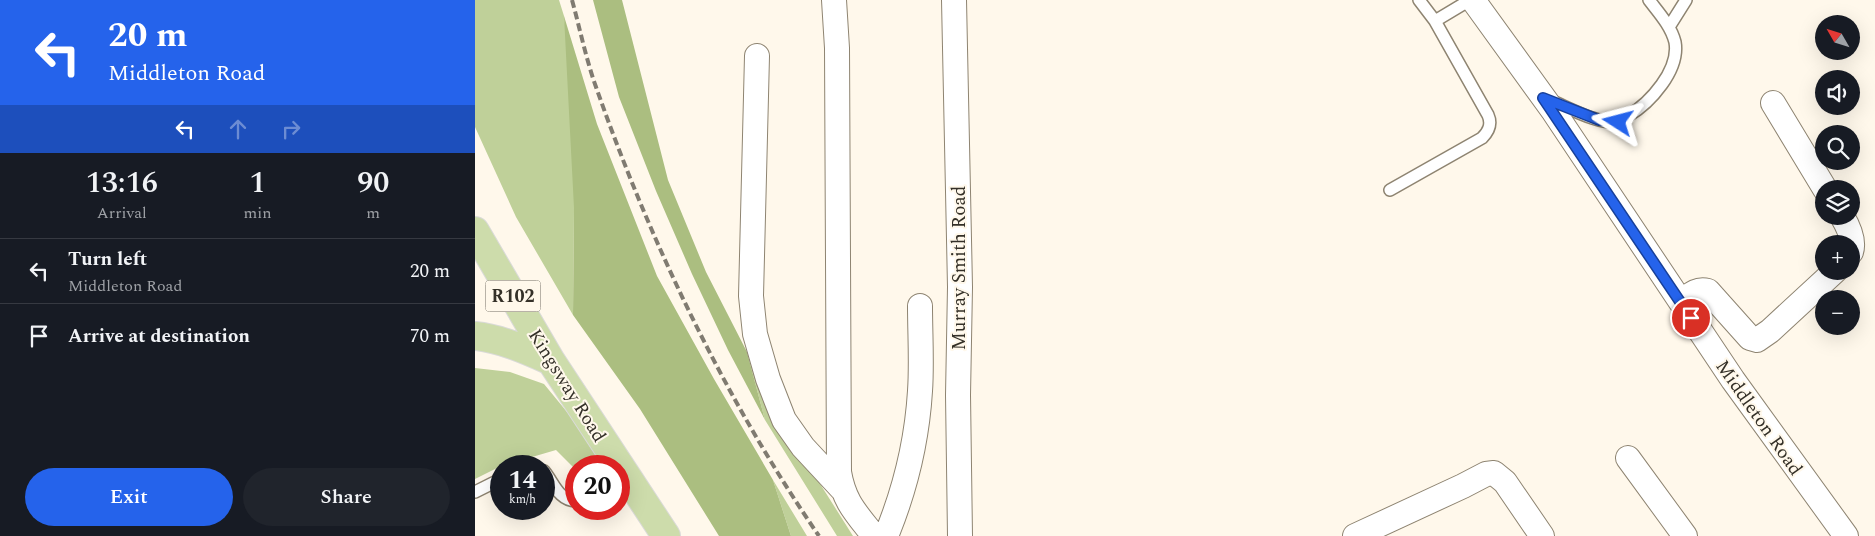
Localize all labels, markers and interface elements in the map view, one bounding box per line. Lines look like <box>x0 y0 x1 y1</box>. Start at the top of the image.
text: 20 m <box>108 9 188 62</box>
north arrow <box>1815 15 1860 60</box>
map controls <box>1815 15 1860 335</box>
icon: left <box>25 20 90 85</box>
text: Middleton Road <box>108 57 265 90</box>
button: sound <box>1815 70 1860 115</box>
position arrow <box>1591 95 1643 147</box>
icon: left <box>171 115 199 143</box>
icon: ahead <box>224 115 252 143</box>
icon: right <box>277 115 305 143</box>
button: search <box>1815 125 1860 170</box>
text: 13:16 <box>86 160 158 206</box>
text: 1 <box>249 160 266 206</box>
text: 90 <box>357 160 389 206</box>
button: layers <box>1815 180 1860 225</box>
street label: Murray Smith Road <box>945 186 974 350</box>
text: Arrival <box>97 201 147 225</box>
text: min <box>243 201 271 225</box>
text: m <box>366 201 380 225</box>
button: + <box>1815 235 1860 280</box>
text: Turn left <box>68 245 147 274</box>
icon: left <box>25 257 53 285</box>
text: 20 m <box>410 257 450 286</box>
text: Middleton Road <box>68 274 182 298</box>
road number: R102 <box>485 280 541 312</box>
button: − <box>1815 290 1860 335</box>
pin <box>1670 297 1712 339</box>
icon: arrive <box>1677 304 1705 332</box>
icon: arrive <box>25 322 53 350</box>
text: Arrive at destination <box>68 322 250 351</box>
text: 70 m <box>410 322 450 351</box>
street label: Kingsway Road <box>520 323 613 448</box>
street label: Middleton Road <box>1708 354 1810 482</box>
speed limit sign: 20 <box>565 455 630 520</box>
text: 14 <box>508 462 537 500</box>
button: Exit <box>25 468 233 526</box>
button: Share <box>243 468 450 526</box>
text: km/h <box>509 490 536 509</box>

